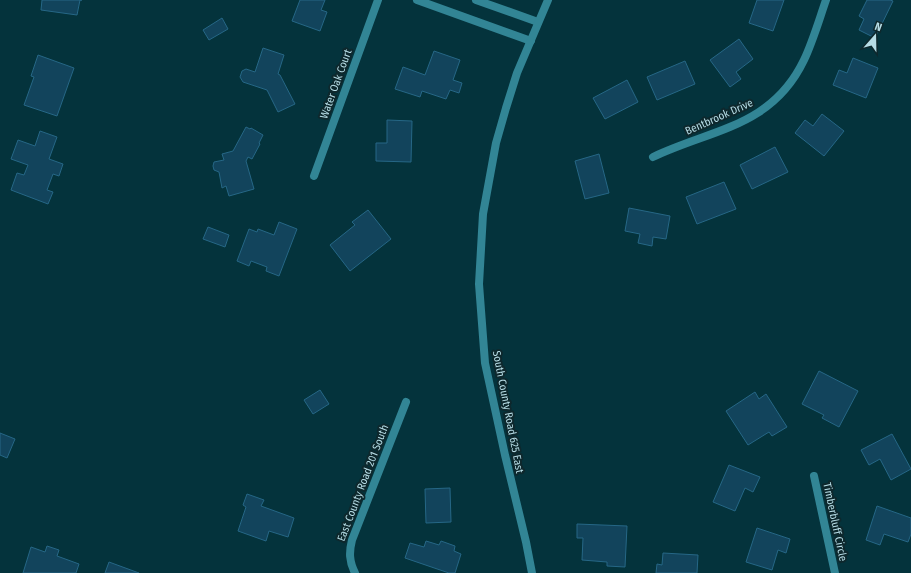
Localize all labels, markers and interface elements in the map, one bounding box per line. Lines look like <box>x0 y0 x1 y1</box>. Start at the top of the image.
north arrow <box>855 16 895 56</box>
text: N <box>873 20 884 34</box>
street label: Water Oak Court <box>317 47 355 120</box>
street label: Bentbrook Drive <box>683 96 755 138</box>
street label: South County Road 625 East <box>490 350 526 475</box>
street label: East County Road 201 South <box>335 423 391 543</box>
street label: Timberbluff Circle <box>820 481 850 563</box>

